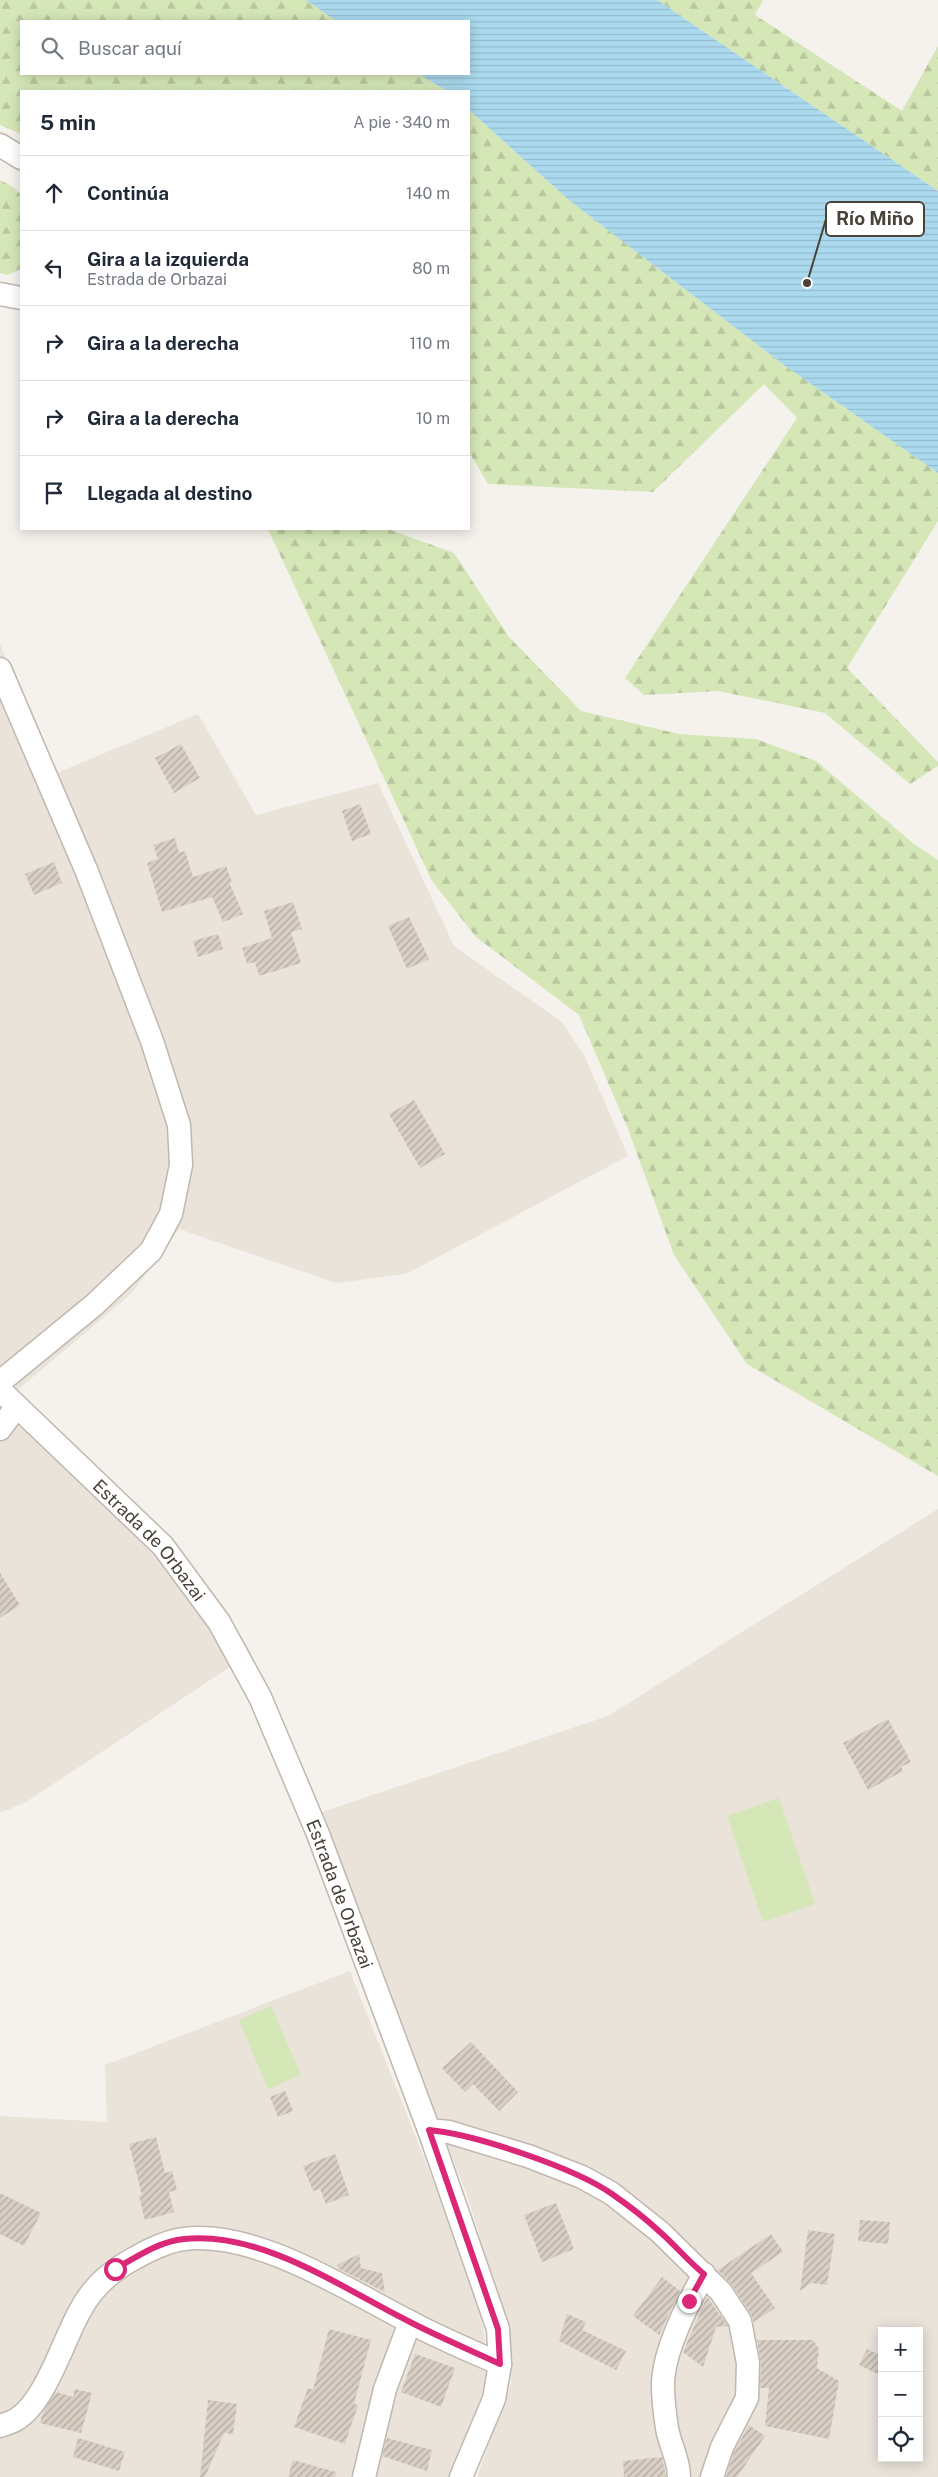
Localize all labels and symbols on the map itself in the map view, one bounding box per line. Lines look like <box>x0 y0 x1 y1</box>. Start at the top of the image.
callout: Río Miño <box>826 202 924 236</box>
text: Río Miño <box>836 207 914 229</box>
street label: Estrada de Orbazai <box>89 1475 210 1605</box>
street label: Estrada de Orbazai <box>302 1816 378 1971</box>
route start <box>104 2258 127 2281</box>
route end <box>678 2290 701 2313</box>

